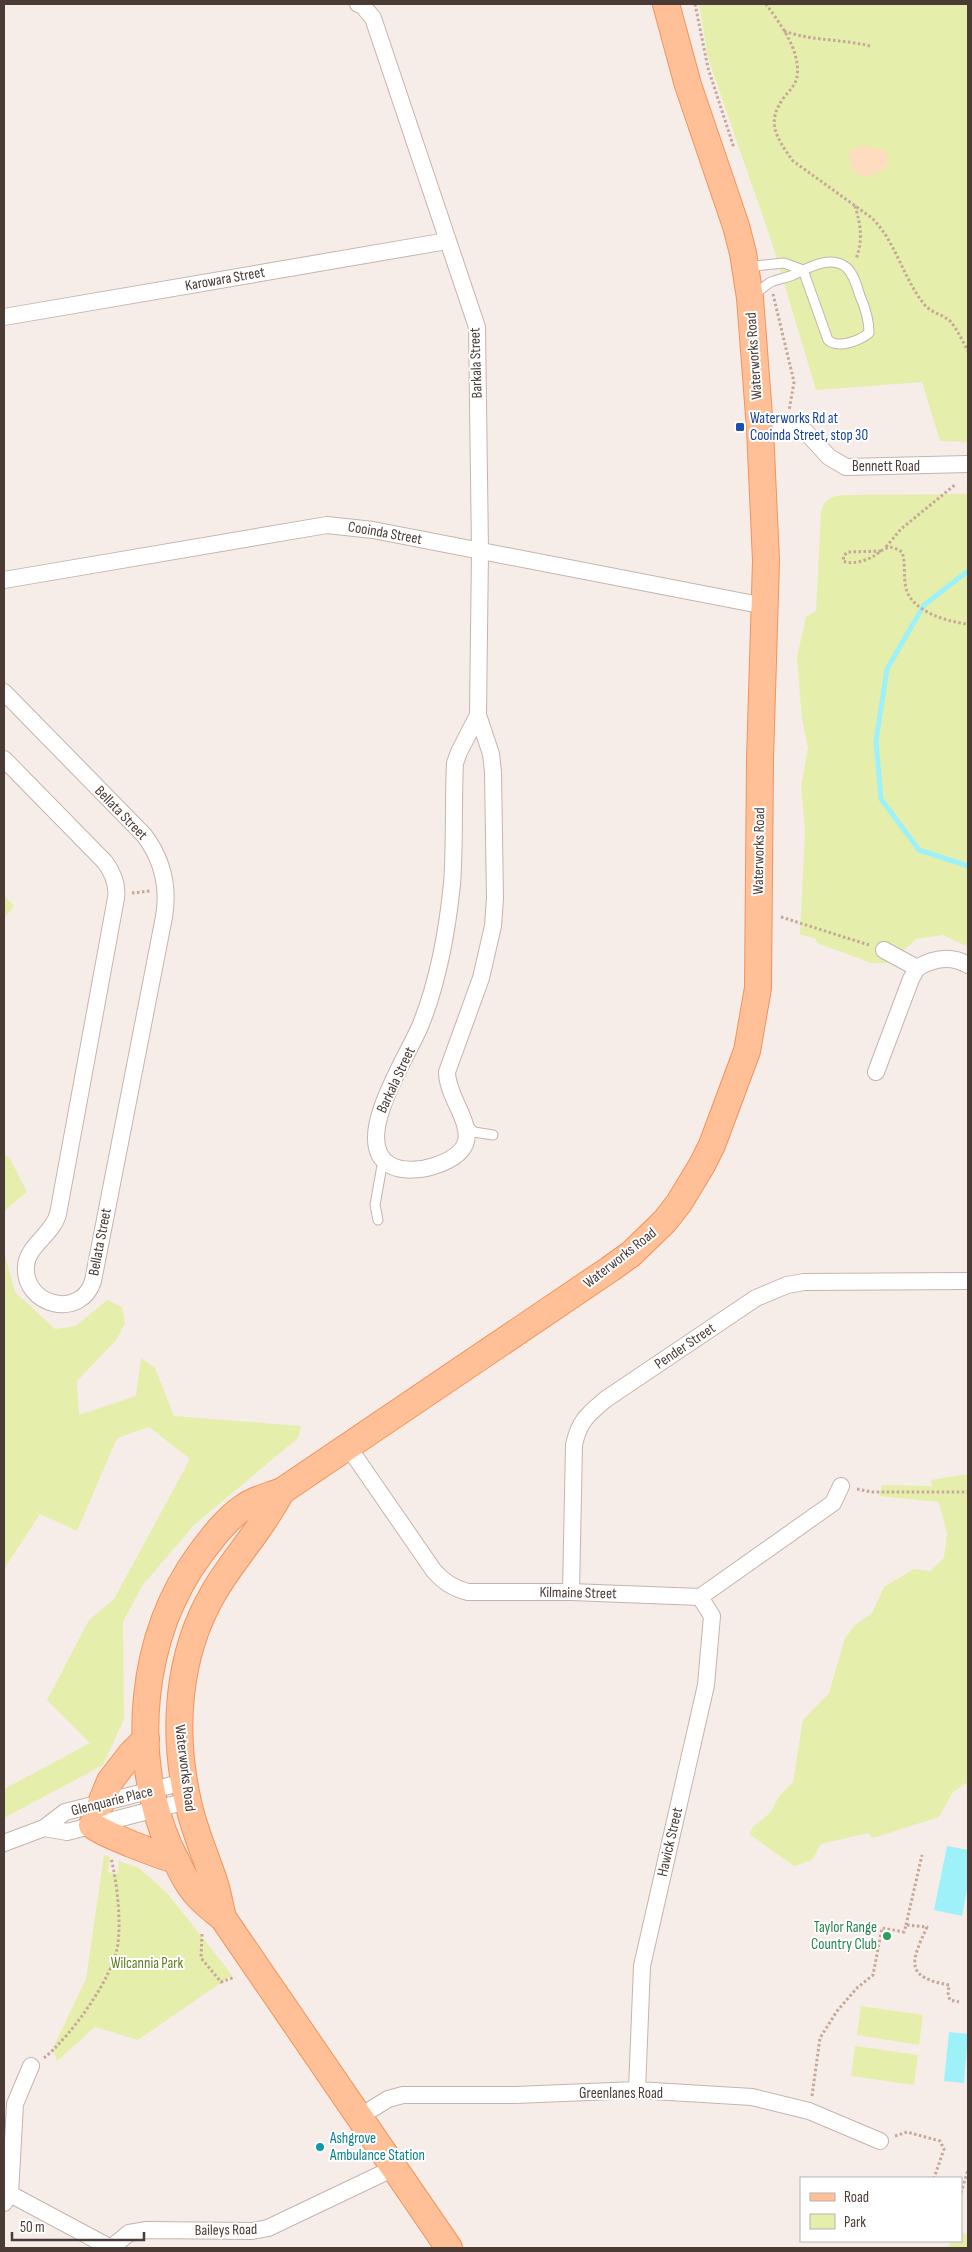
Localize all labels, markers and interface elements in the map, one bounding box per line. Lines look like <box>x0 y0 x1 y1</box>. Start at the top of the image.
street label: Karowara Street <box>184 263 267 295</box>
street label: Waterworks Road <box>741 312 767 400</box>
street label: Barkala Street <box>465 327 487 399</box>
place label: Waterworks Rd at Cooinda Street, stop 30 <box>750 409 868 445</box>
marker: Waterworks Rd at Cooinda Street, stop 30 <box>734 421 746 433</box>
street label: Bennett Road <box>852 457 920 476</box>
street label: Cooinda Street <box>346 517 424 549</box>
street label: Bellata Street <box>90 782 152 844</box>
street label: Waterworks Road <box>749 807 769 895</box>
street label: Barkala Street <box>372 1043 420 1116</box>
street label: Bellata Street <box>84 1206 116 1277</box>
street label: Waterworks Road <box>580 1224 660 1292</box>
street label: Pender Street <box>651 1318 719 1373</box>
street label: Kilmaine Street <box>539 1583 617 1603</box>
street label: Waterworks Road <box>170 1724 200 1812</box>
street label: Glenquarie Place <box>69 1782 155 1820</box>
street label: Hawick Street <box>653 1805 687 1878</box>
place label: Taylor Range Country Club <box>811 1918 877 1954</box>
marker: Taylor Range Country Club <box>881 1930 893 1942</box>
park label: Wilcannia Park <box>111 1954 184 1973</box>
street label: Greenlanes Road <box>579 2084 663 2103</box>
place label: Ashgrove Ambulance Station <box>329 2129 425 2165</box>
marker: Ashgrove Ambulance Station <box>314 2141 326 2153</box>
legend <box>800 2177 962 2242</box>
text: Road <box>844 2188 869 2207</box>
scale bar <box>12 2210 145 2242</box>
text: Park <box>844 2213 866 2232</box>
text: 50 m <box>20 2218 45 2237</box>
street label: Baileys Road <box>195 2220 257 2240</box>

